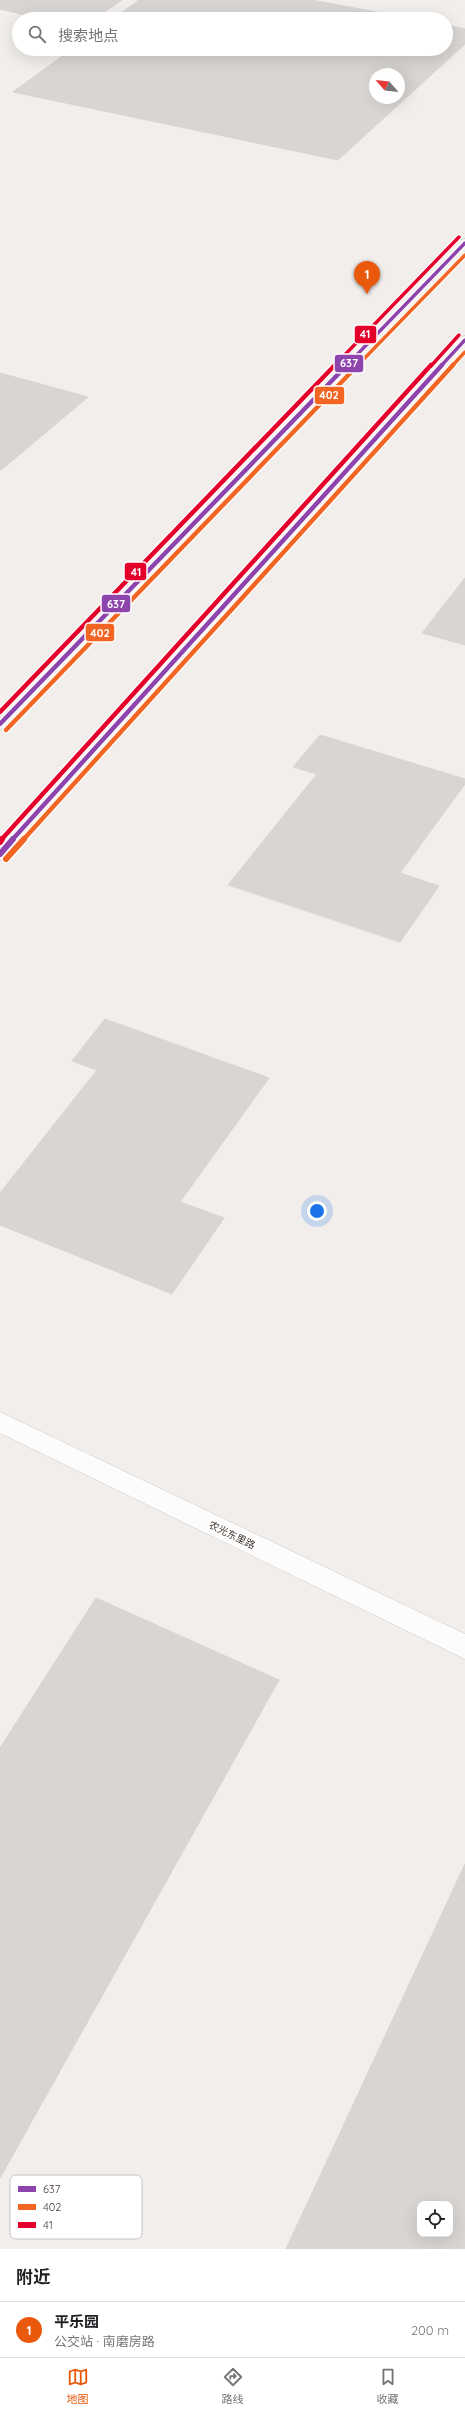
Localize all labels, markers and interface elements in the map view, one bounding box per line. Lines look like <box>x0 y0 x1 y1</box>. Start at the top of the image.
search box <box>12 12 453 56</box>
icon: search <box>26 23 48 45</box>
text: 搜索地点 <box>58 26 118 45</box>
north arrow <box>369 68 405 104</box>
pin: 1 <box>354 261 380 294</box>
line badge: 41 <box>354 325 377 344</box>
text: 41 <box>360 327 370 341</box>
line badge: 637 <box>334 354 364 373</box>
text: 637 <box>340 356 358 370</box>
line badge: 402 <box>314 386 345 405</box>
text: 402 <box>319 388 339 402</box>
line badge: 41 <box>124 562 147 581</box>
text: 41 <box>131 565 141 579</box>
line badge: 637 <box>101 594 131 613</box>
text: 637 <box>107 597 125 611</box>
line badge: 402 <box>85 623 115 642</box>
text: 402 <box>90 626 110 640</box>
your location <box>307 1201 327 1221</box>
street label: 农光东里路 <box>207 1518 257 1552</box>
legend <box>10 2175 142 2239</box>
text: 637 <box>43 2182 61 2196</box>
text: 402 <box>43 2200 61 2214</box>
map controls <box>417 2201 453 2237</box>
button: locate <box>417 2201 453 2237</box>
text: 41 <box>43 2218 53 2232</box>
text: 附近 <box>16 2266 50 2287</box>
text: 平乐园 <box>54 2312 99 2331</box>
text: 1 <box>26 2322 32 2338</box>
text: 200 m <box>411 2322 449 2338</box>
text: 公交站 · 南磨房路 <box>54 2333 155 2349</box>
tab: 地图 <box>67 2366 89 2406</box>
tab: 路线 <box>222 2366 244 2406</box>
tab: 收藏 <box>377 2366 399 2406</box>

